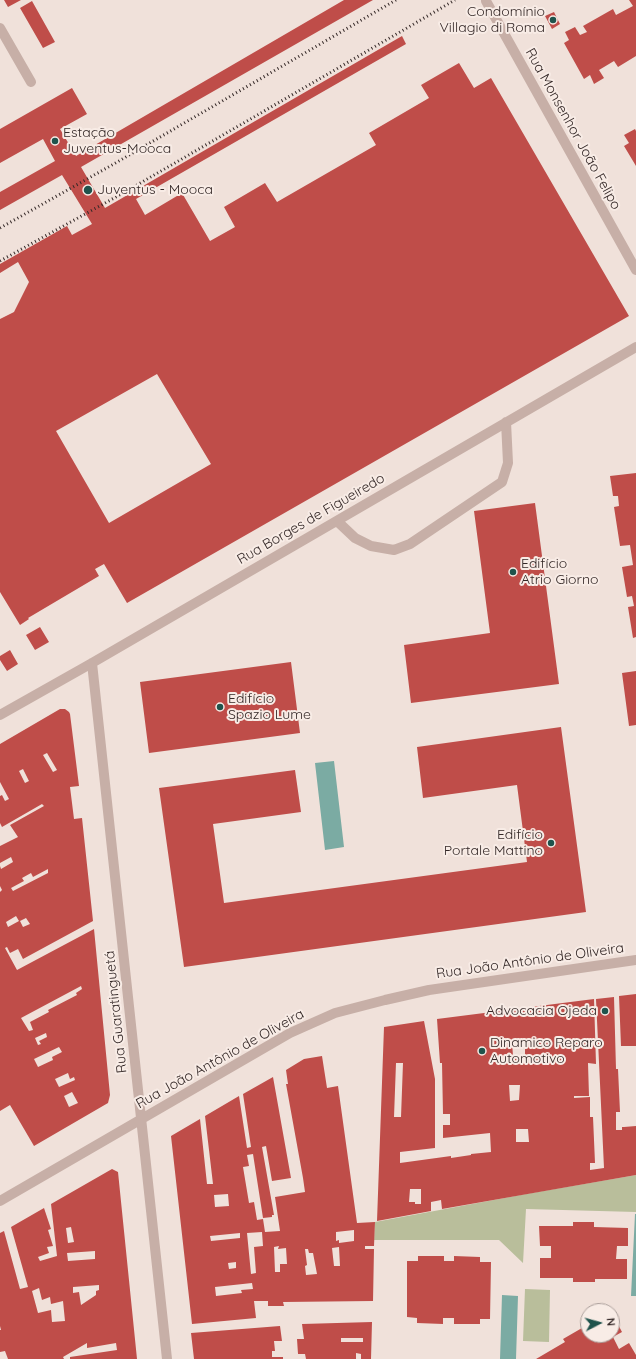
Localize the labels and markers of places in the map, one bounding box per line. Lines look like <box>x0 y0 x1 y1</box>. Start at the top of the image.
place label: Condomínio Villagio di Roma <box>439 4 545 36</box>
marker: Condomínio Villagio di Roma <box>548 15 558 25</box>
place label: Estação Juventus-Mooca <box>63 125 171 158</box>
marker: Estação Juventus-Mooca <box>50 136 60 146</box>
place label: Juventus - Mooca <box>97 182 213 198</box>
marker: Juventus - Mooca <box>82 184 94 196</box>
place label: Edifício Atrio Giorno <box>521 556 599 588</box>
marker: Edifício Atrio Giorno <box>508 567 518 577</box>
place label: Edifício Spazio Lume <box>228 691 311 724</box>
marker: Edifício Spazio Lume <box>215 702 225 712</box>
place label: Edifício Portale Mattino <box>444 827 543 860</box>
marker: Edifício Portale Mattino <box>546 838 556 848</box>
place label: Advocacia Ojeda <box>486 1003 597 1019</box>
marker: Advocacia Ojeda <box>600 1006 610 1016</box>
place label: Dinamico Reparo Automotivo <box>490 1035 603 1068</box>
marker: Dinamico Reparo Automotivo <box>477 1046 487 1056</box>

